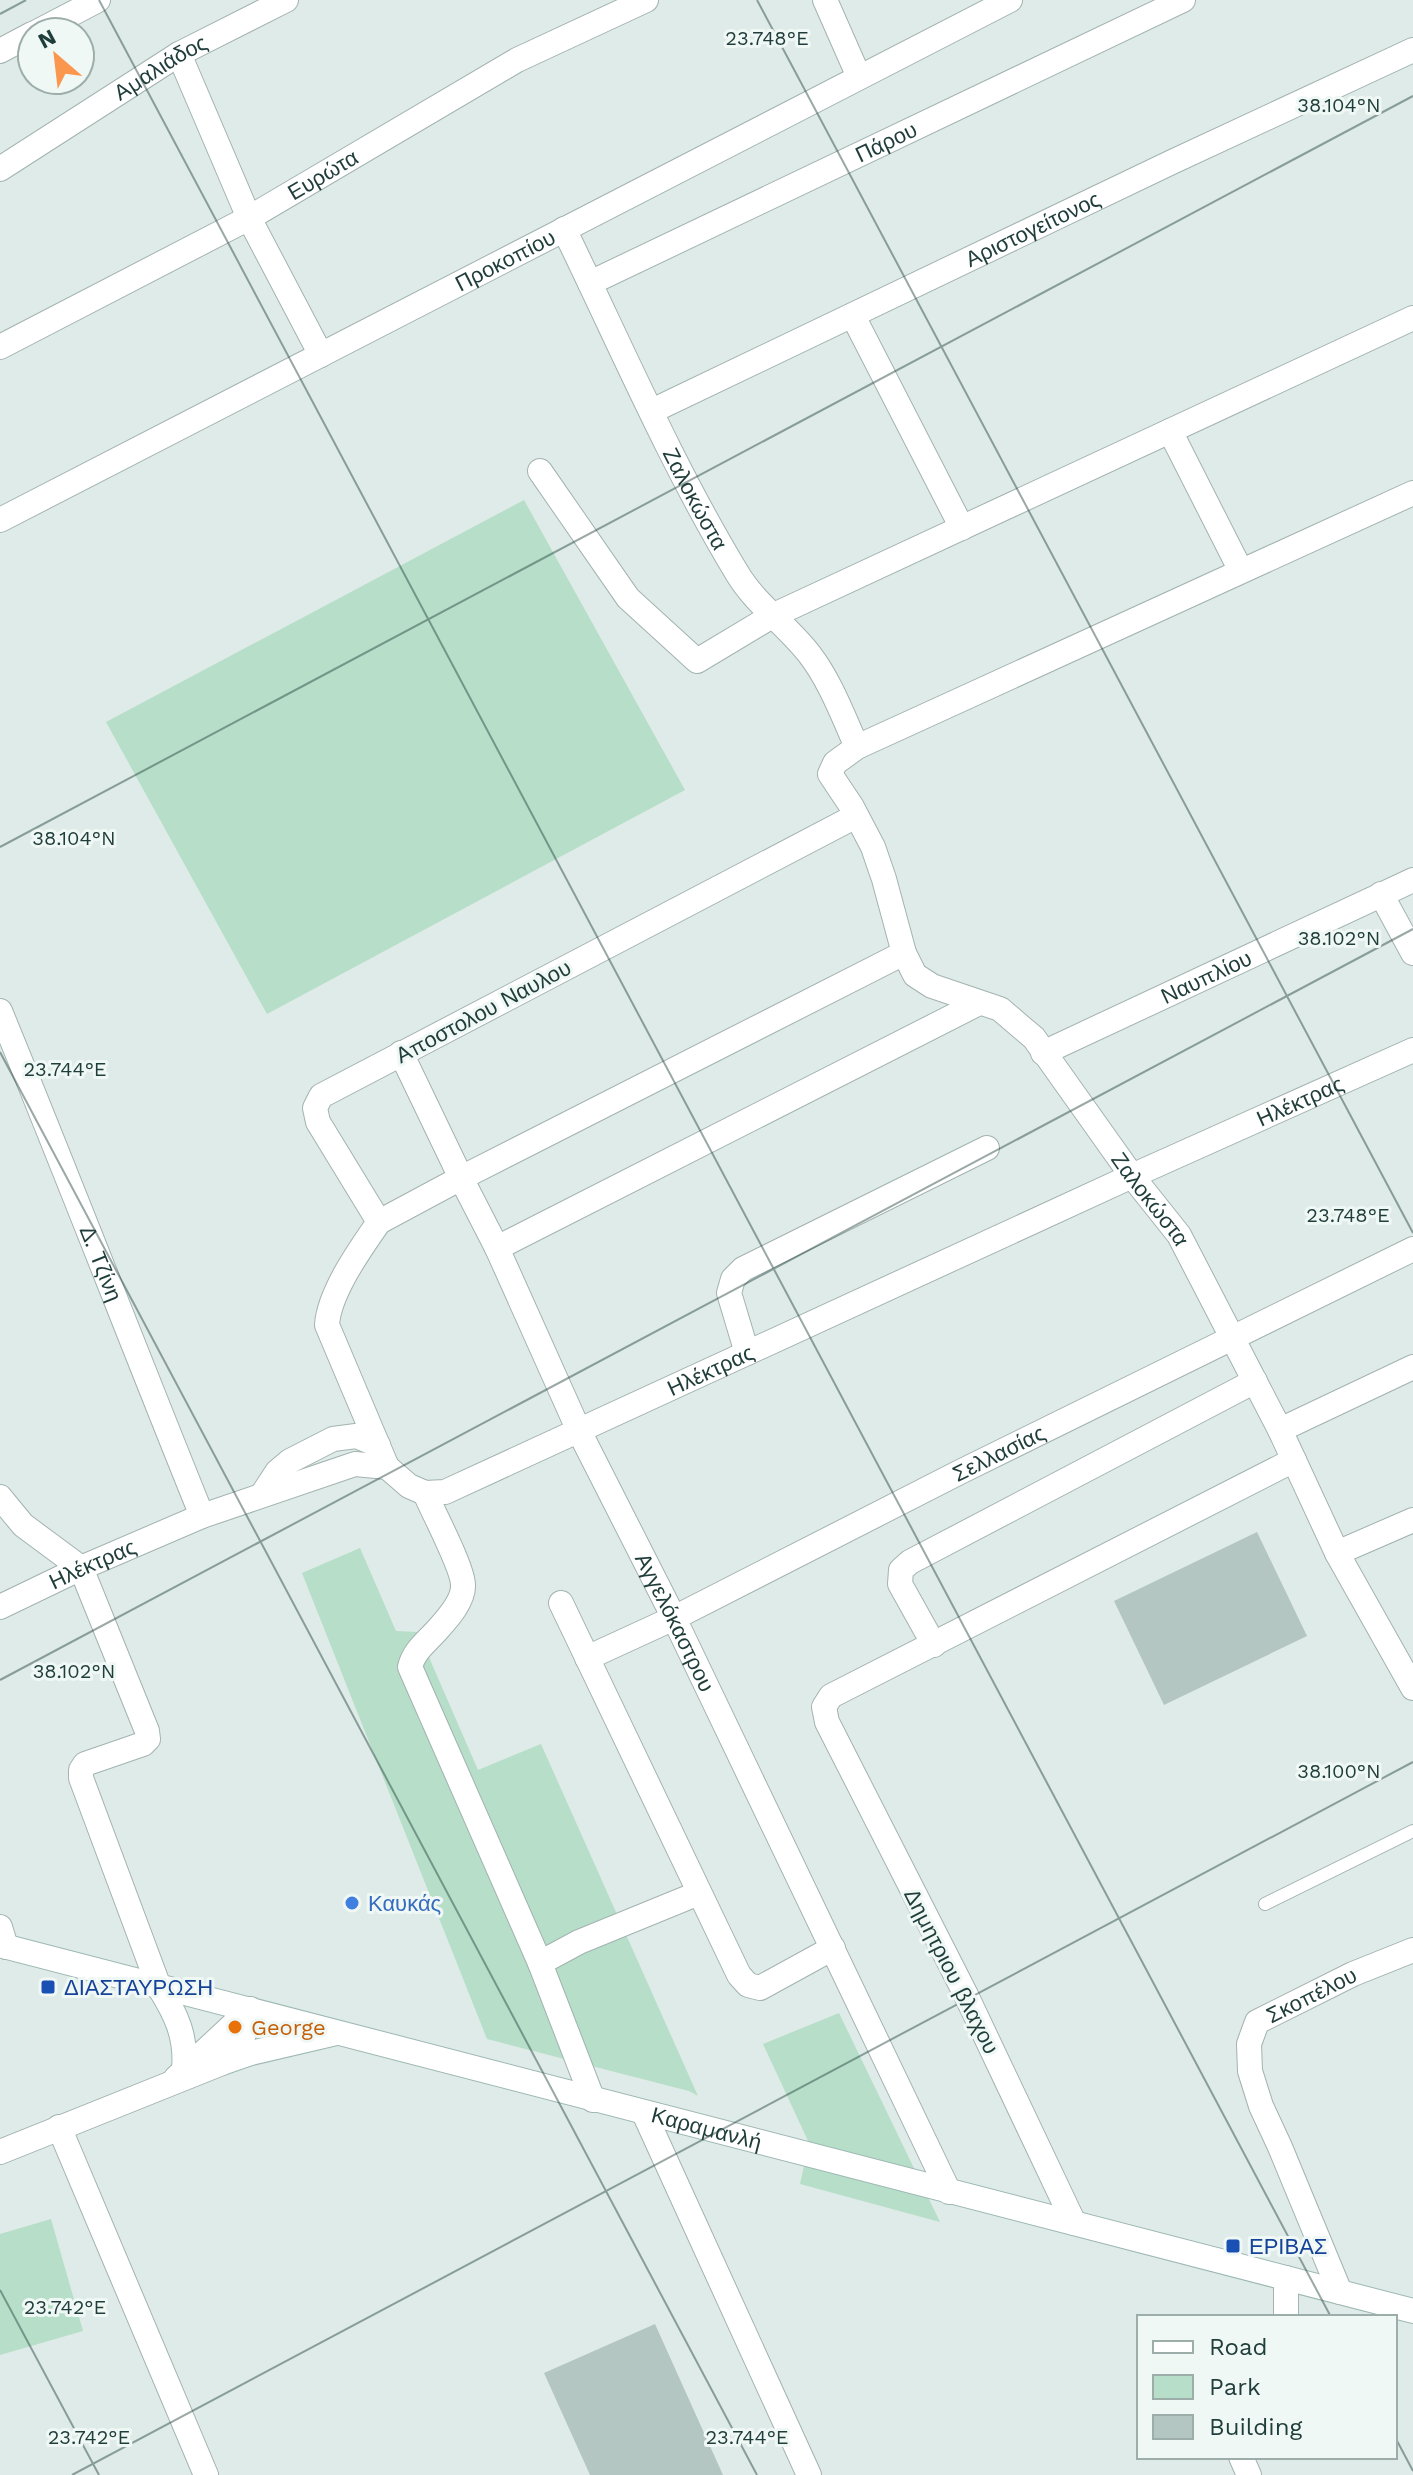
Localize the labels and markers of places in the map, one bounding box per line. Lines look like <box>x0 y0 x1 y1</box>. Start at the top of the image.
place label: Καυκάς <box>368 1891 441 1916</box>
marker: Καυκάς <box>343 1894 361 1912</box>
place label: ΔΙΑΣΤΑΥΡΩΣΗ <box>64 1975 213 2000</box>
marker: ΔΙΑΣΤΑΥΡΩΣΗ <box>39 1978 57 1996</box>
place label: George <box>251 2015 326 2040</box>
marker: George <box>226 2018 244 2036</box>
place label: ΕΡΙΒΑΣ <box>1249 2234 1327 2259</box>
marker: ΕΡΙΒΑΣ <box>1224 2237 1242 2255</box>

